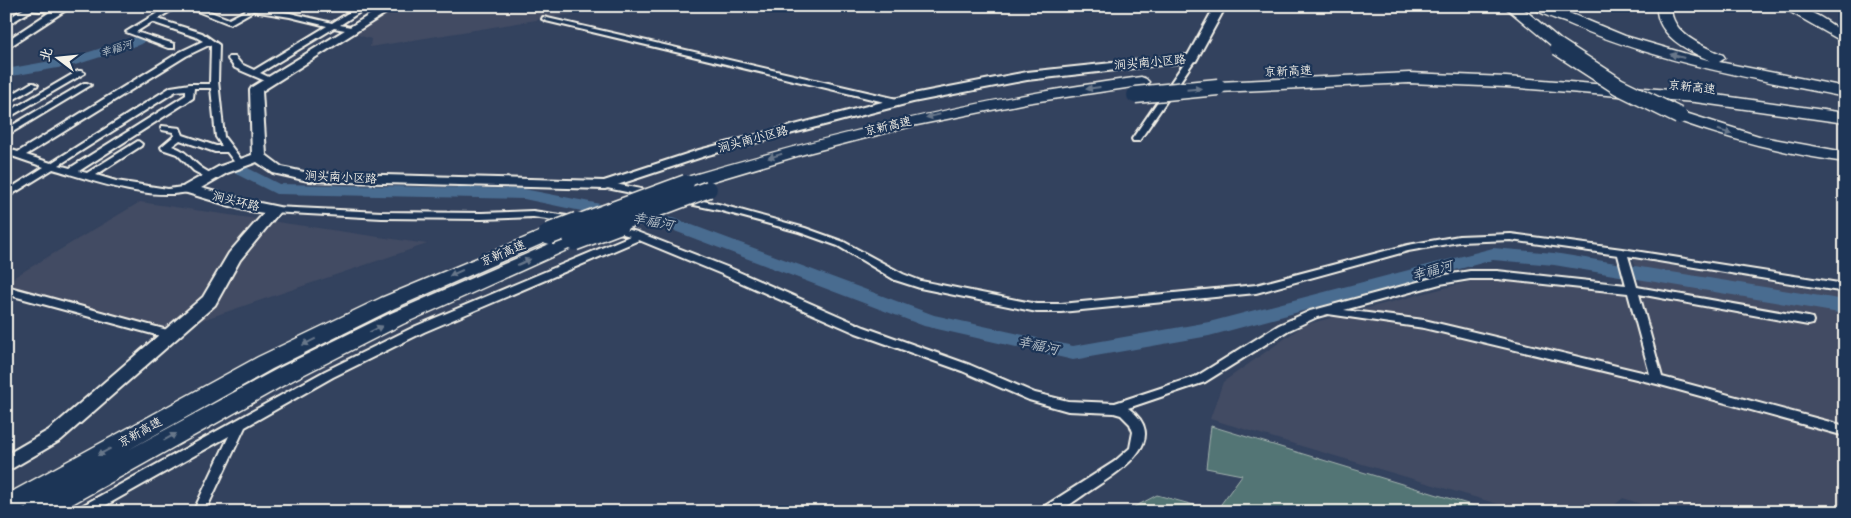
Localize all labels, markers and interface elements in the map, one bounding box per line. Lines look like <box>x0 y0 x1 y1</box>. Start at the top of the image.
north arrow <box>32 32 82 82</box>
water label: 幸福河 <box>98 35 137 62</box>
text: 北 <box>34 45 59 64</box>
street label: 涧头南小区路 <box>1113 50 1187 75</box>
one-way arrow <box>1670 52 1685 60</box>
street label: 京新高速 <box>1264 61 1312 82</box>
street label: 京新高速 <box>1667 76 1717 99</box>
one-way arrow <box>1084 84 1100 92</box>
one-way arrow <box>1186 85 1202 93</box>
street label: 京新高速 <box>863 112 914 141</box>
one-way arrow <box>925 112 940 120</box>
street label: 涧头南小区路 <box>716 121 790 158</box>
one-way arrow <box>1717 129 1732 136</box>
one-way arrow <box>768 152 783 160</box>
street label: 涧头南小区路 <box>305 166 377 189</box>
street label: 涧头环路 <box>210 186 261 217</box>
water label: 幸福河 <box>630 207 678 238</box>
street label: 京新高速 <box>477 235 529 272</box>
water label: 幸福河 <box>1409 254 1457 287</box>
one-way arrow <box>517 258 531 266</box>
one-way arrow <box>449 269 463 277</box>
one-way arrow <box>369 325 383 333</box>
water label: 幸福河 <box>1015 331 1063 362</box>
one-way arrow <box>302 338 316 346</box>
street label: 京新高速 <box>115 412 166 452</box>
one-way arrow <box>164 433 177 442</box>
one-way arrow <box>97 447 111 456</box>

